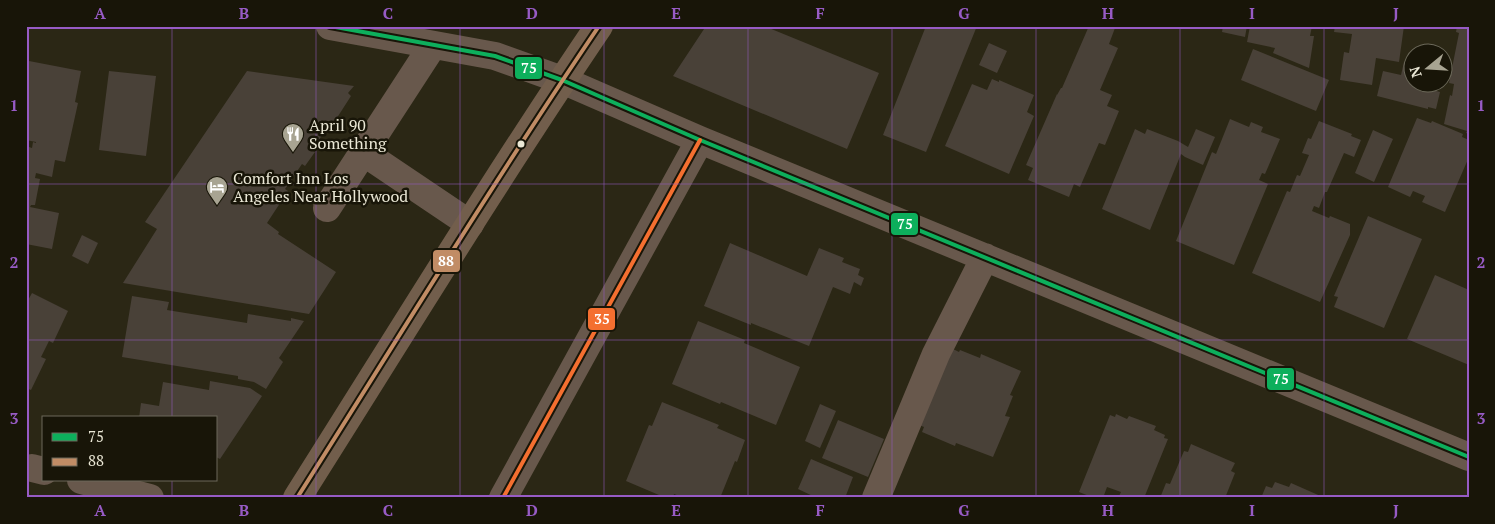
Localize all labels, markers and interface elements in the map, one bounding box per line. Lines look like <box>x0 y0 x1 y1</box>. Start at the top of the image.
text: A <box>94 2 106 24</box>
text: B <box>239 2 249 24</box>
text: C <box>383 2 393 24</box>
text: D <box>526 2 538 24</box>
text: E <box>671 2 681 24</box>
text: F <box>815 2 825 24</box>
text: G <box>958 2 970 24</box>
text: H <box>1102 2 1114 24</box>
text: I <box>1249 2 1255 24</box>
text: J <box>1393 2 1399 24</box>
north arrow <box>1402 42 1452 92</box>
line badge: 75 <box>514 56 543 80</box>
text: 75 <box>521 58 537 77</box>
text: N <box>1404 64 1426 80</box>
text: 1 <box>9 94 19 116</box>
text: 1 <box>1476 94 1486 116</box>
place label: April 90 Something <box>309 114 387 154</box>
restaurant icon: April 90 Something <box>281 122 305 153</box>
unlabelled marker <box>516 139 526 149</box>
place label: Comfort Inn Los Angeles Near Hollywood <box>233 167 408 207</box>
hotel icon: Comfort Inn Los Angeles Near Hollywood <box>205 175 229 206</box>
line badge: 75 <box>890 212 919 236</box>
text: 75 <box>897 214 913 233</box>
line badge: 88 <box>432 249 461 273</box>
text: 2 <box>9 251 19 273</box>
text: 88 <box>438 251 454 270</box>
text: 2 <box>1476 251 1486 273</box>
line badge: 35 <box>587 307 616 331</box>
text: 35 <box>594 309 610 328</box>
line badge: 75 <box>1266 367 1295 391</box>
text: 75 <box>1273 369 1289 388</box>
text: 3 <box>9 407 19 429</box>
text: 3 <box>1476 407 1486 429</box>
legend <box>42 416 218 482</box>
text: 75 <box>88 426 104 446</box>
text: 88 <box>88 450 104 470</box>
text: A <box>94 499 106 521</box>
text: B <box>239 499 249 521</box>
text: C <box>383 499 393 521</box>
text: D <box>526 499 538 521</box>
text: E <box>671 499 681 521</box>
text: F <box>815 499 825 521</box>
text: G <box>958 499 970 521</box>
text: H <box>1102 499 1114 521</box>
text: I <box>1249 499 1255 521</box>
text: J <box>1393 499 1399 521</box>

